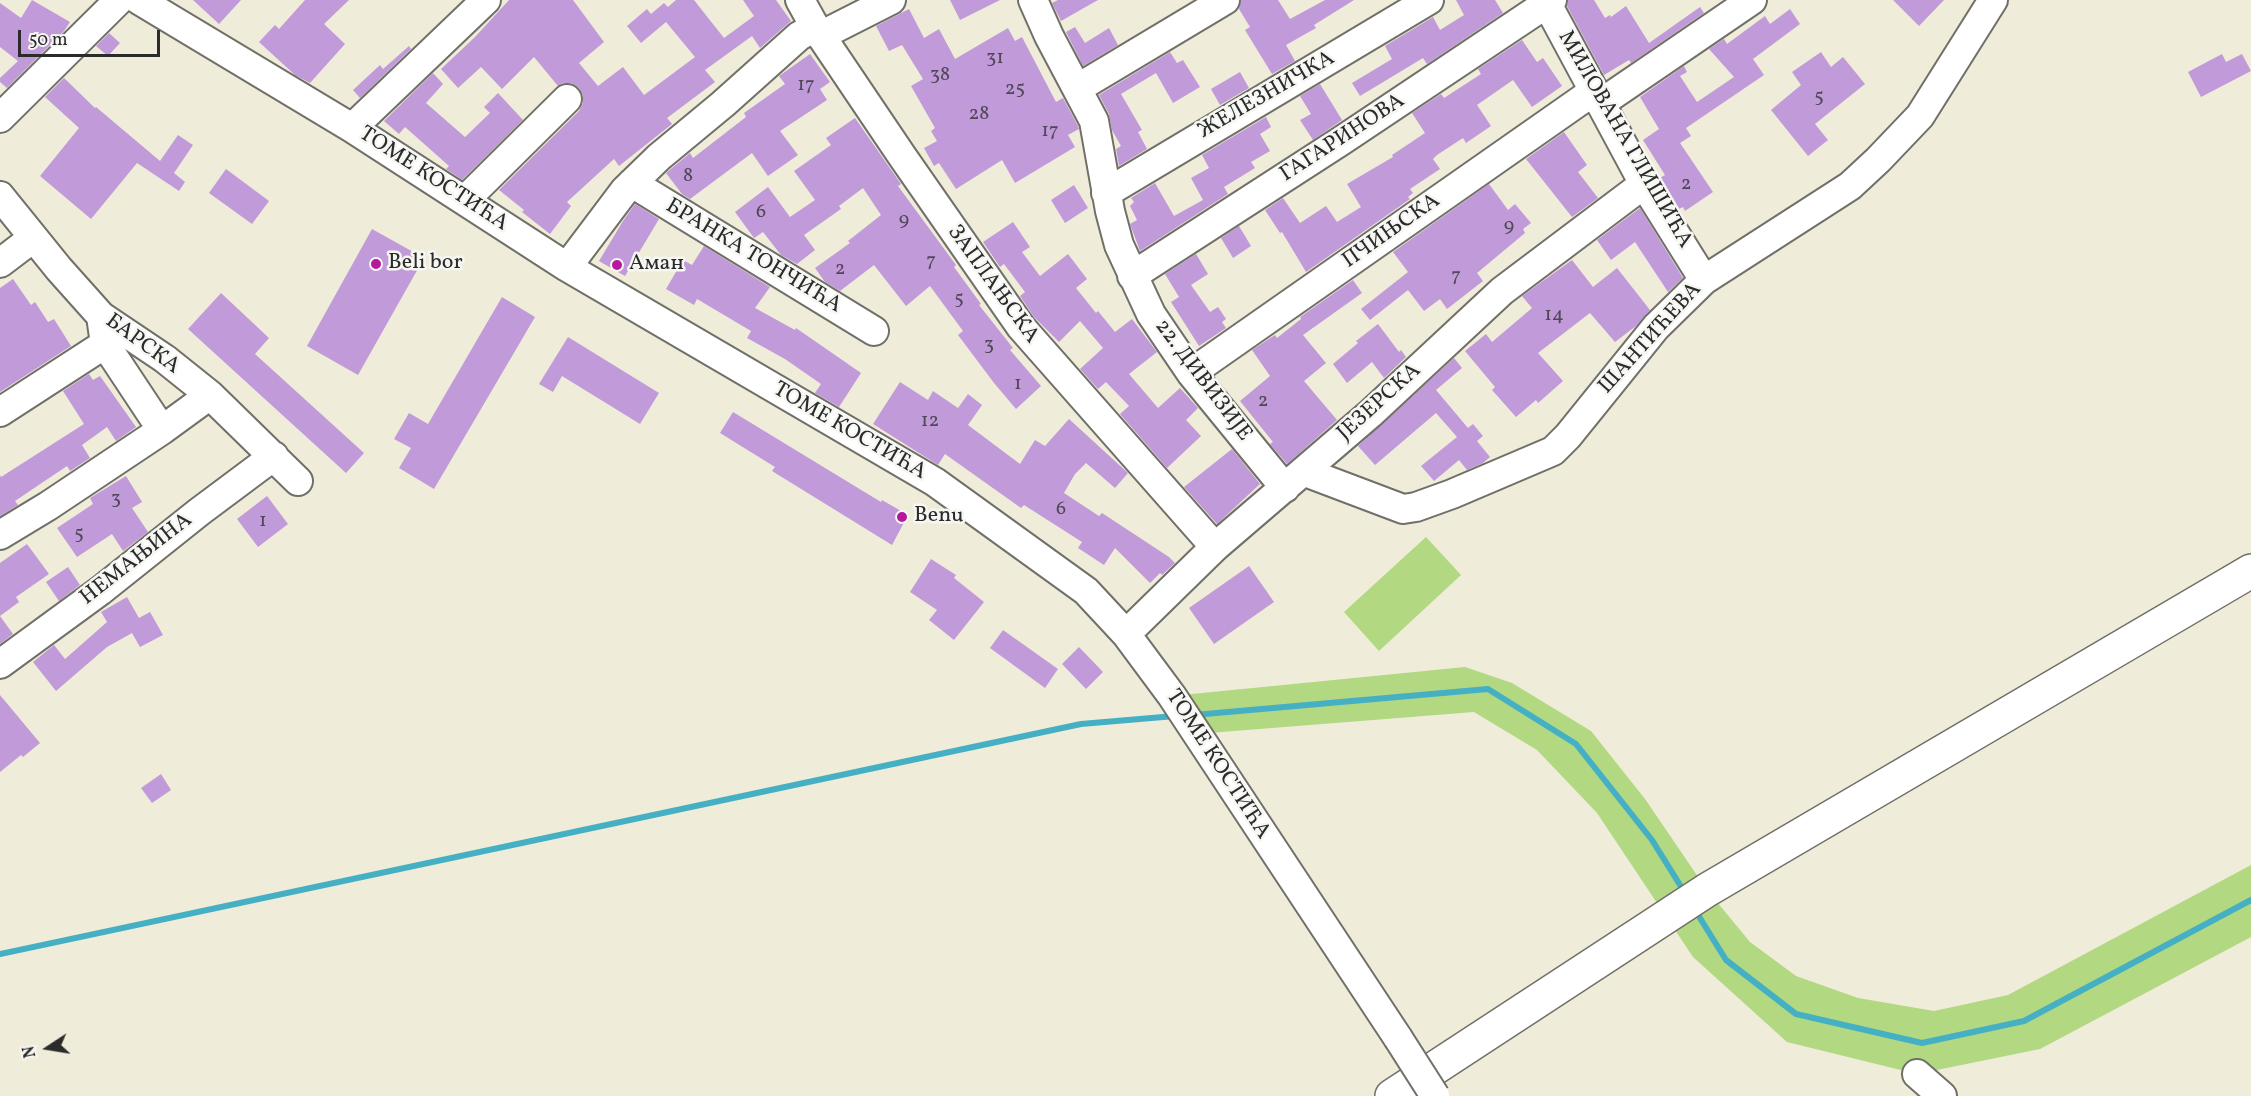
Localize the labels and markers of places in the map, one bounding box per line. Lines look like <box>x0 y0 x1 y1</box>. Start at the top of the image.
place label: Beli bor <box>388 251 463 277</box>
place label: Аман <box>629 252 684 278</box>
marker: Beli bor <box>369 257 383 271</box>
marker: Аман <box>610 258 624 272</box>
place label: Benu <box>914 504 964 530</box>
marker: Benu <box>895 510 909 524</box>

